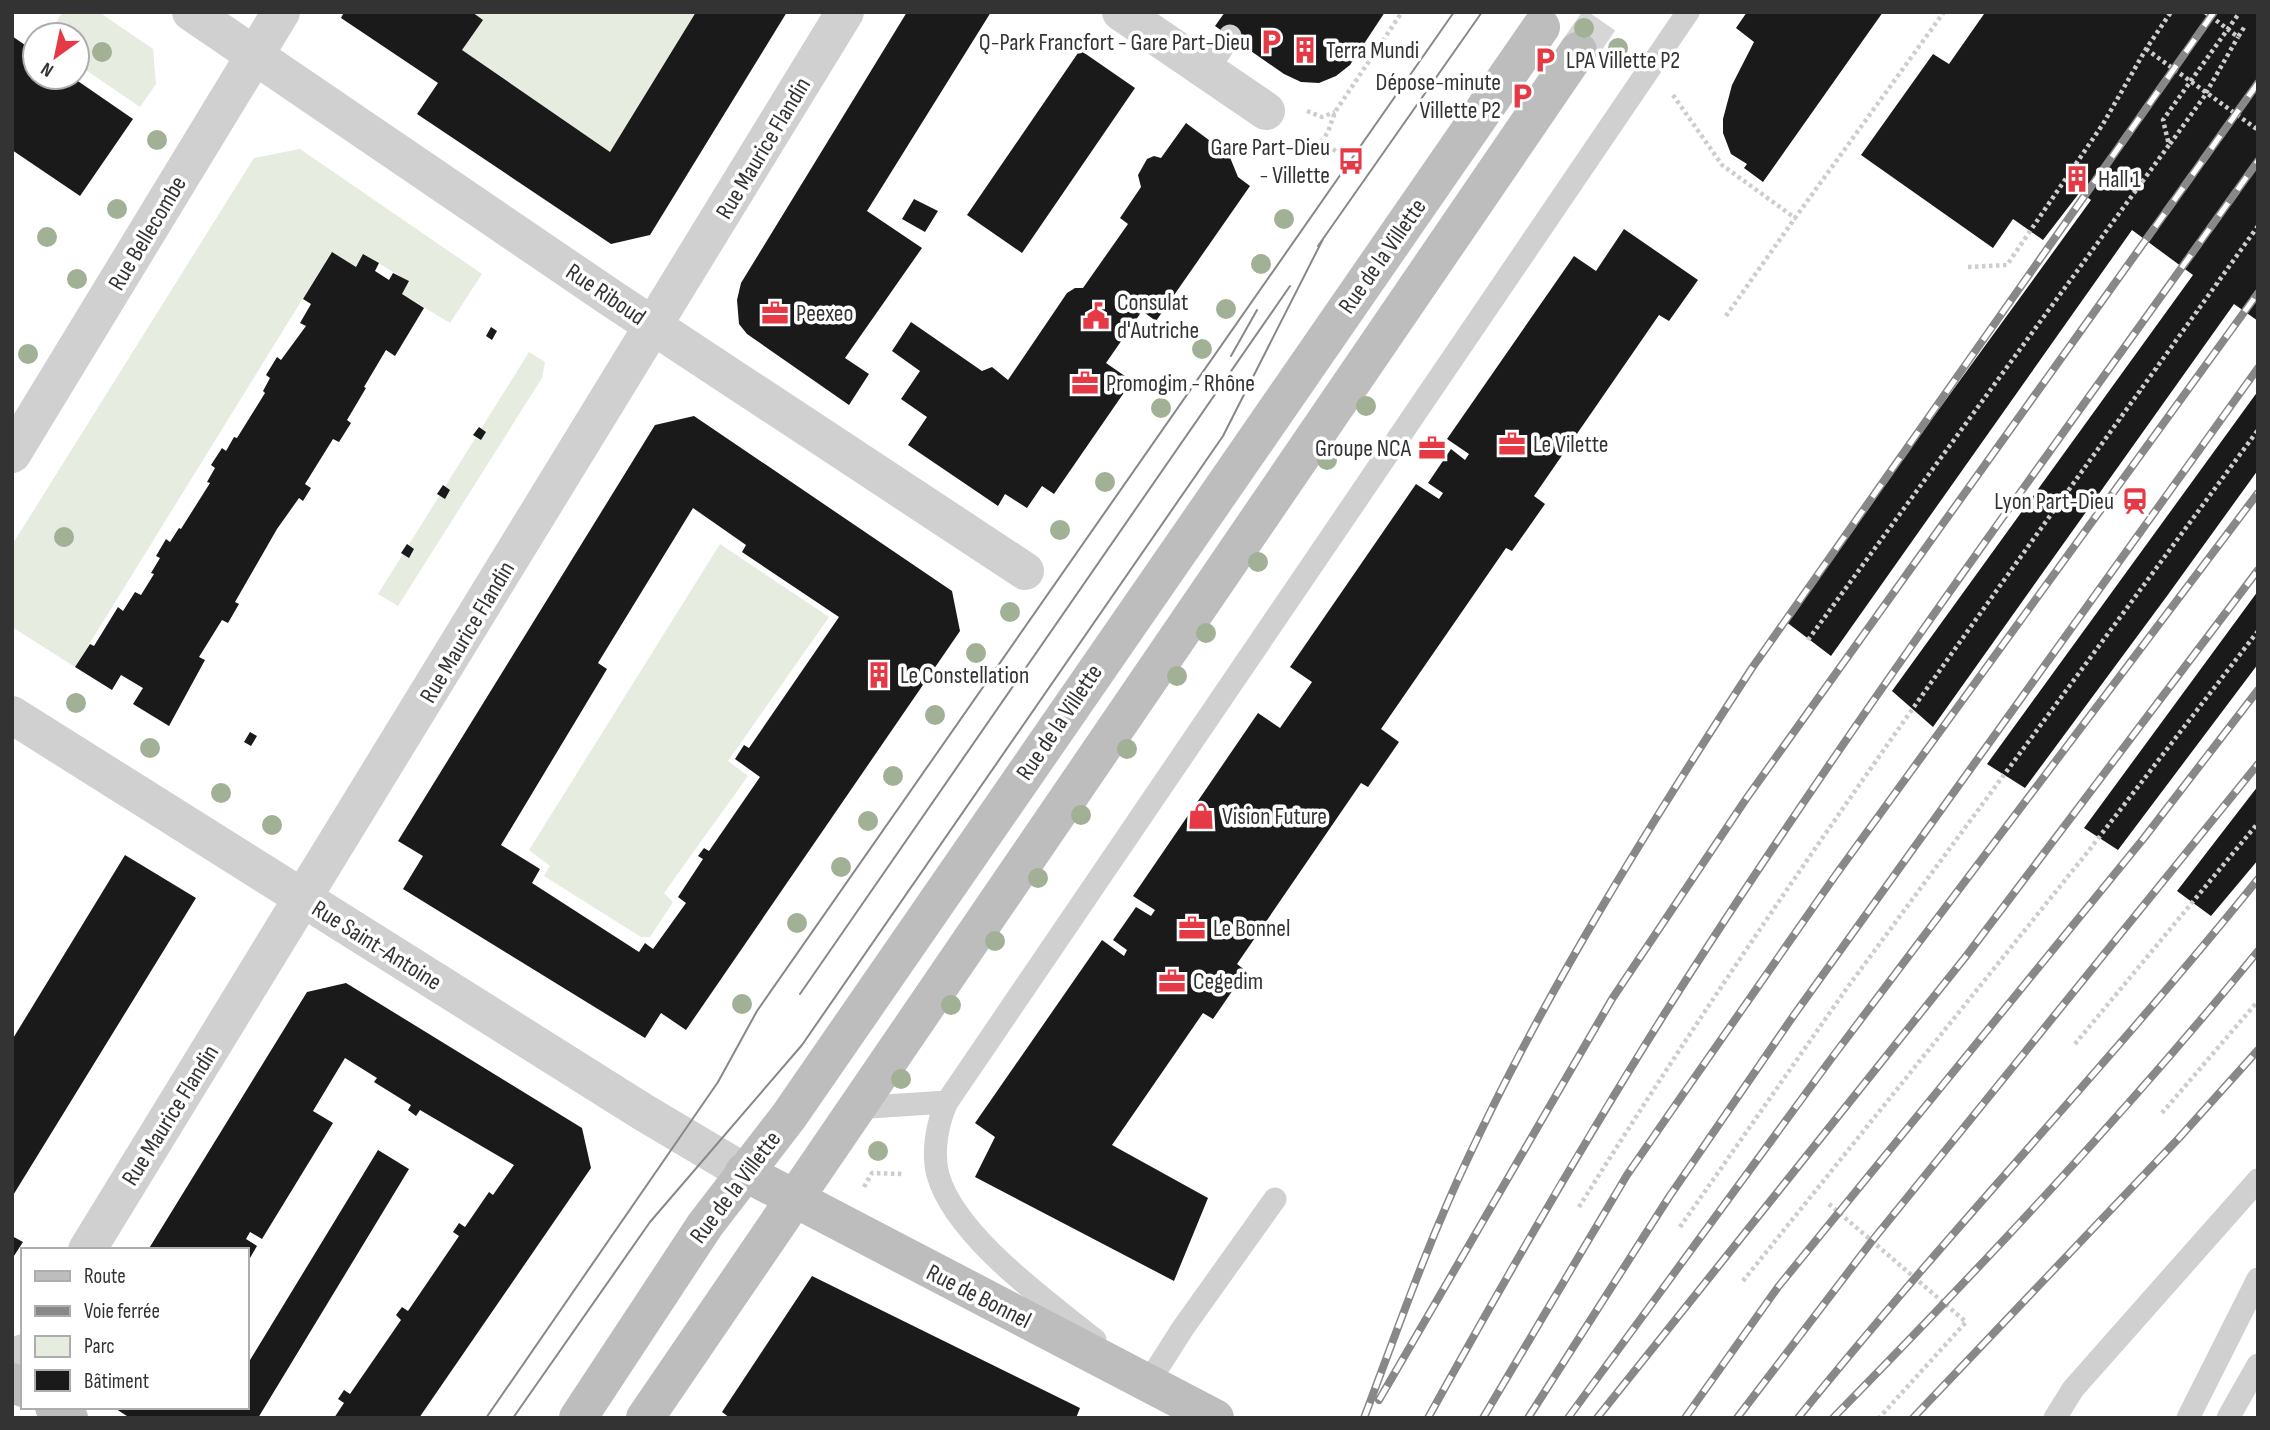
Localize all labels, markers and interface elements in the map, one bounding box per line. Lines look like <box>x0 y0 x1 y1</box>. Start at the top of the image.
north arrow <box>21 21 91 91</box>
parking icon: Q-Park Francfort - Gare Part-Dieu <box>1256 27 1286 57</box>
place label: Q-Park Francfort - Gare Part-Dieu <box>979 28 1250 57</box>
building icon: Terra Mundi <box>1290 35 1320 65</box>
place label: Terra Mundi <box>1326 36 1419 65</box>
parking icon: LPA Villette P2 <box>1530 45 1560 75</box>
place label: LPA Villette P2 <box>1566 46 1680 75</box>
text: N <box>37 57 58 81</box>
place label: Dépose-minute Villette P2 <box>1376 68 1501 125</box>
street label: Rue Maurice Flandin <box>710 72 817 224</box>
parking icon: Dépose-minute Villette P2 <box>1507 81 1537 111</box>
place label: Gare Part-Dieu - Villette <box>1211 133 1330 190</box>
bus stop icon: Gare Part-Dieu - Villette <box>1336 146 1366 176</box>
building icon: Hall 1 <box>2062 164 2092 194</box>
place label: Hall 1 <box>2098 165 2141 194</box>
street label: Rue Bellecombe <box>102 171 193 296</box>
street label: Rue de la Villette <box>1332 193 1433 319</box>
street label: Rue Riboud <box>560 257 651 332</box>
place label: Consulat d'Autriche <box>1117 288 1199 345</box>
office icon: Peexeo <box>760 298 790 328</box>
place label: Peexeo <box>796 299 853 328</box>
public building icon: Consulat d'Autriche <box>1081 301 1111 331</box>
office icon: Promogim - Rhône <box>1070 368 1100 398</box>
place label: Promogim - Rhône <box>1106 369 1255 398</box>
office icon: Le Vilette <box>1497 429 1527 459</box>
place label: Le Vilette <box>1533 430 1608 459</box>
office icon: Groupe NCA <box>1417 433 1447 463</box>
place label: Groupe NCA <box>1315 434 1412 463</box>
station icon: Lyon Part-Dieu <box>2120 486 2150 516</box>
place label: Lyon Part-Dieu <box>1994 487 2114 516</box>
street label: Rue Maurice Flandin <box>414 556 521 708</box>
street label: Rue de la Villette <box>1010 659 1109 786</box>
building icon: Le Constellation <box>864 660 894 690</box>
place label: Le Constellation <box>900 661 1029 690</box>
shop icon: Vision Future <box>1186 801 1216 831</box>
place label: Vision Future <box>1222 802 1327 831</box>
street label: Rue Saint-Antoine <box>307 894 447 997</box>
office icon: Le Bonnel <box>1177 913 1207 943</box>
place label: Le Bonnel <box>1213 914 1290 943</box>
office icon: Cegedim <box>1157 966 1187 996</box>
place label: Cegedim <box>1193 967 1263 996</box>
street label: Rue Maurice Flandin <box>116 1040 225 1191</box>
street label: Rue de la Villette <box>684 1125 787 1249</box>
legend <box>21 1248 248 1409</box>
street label: Rue de Bonnel <box>922 1258 1036 1335</box>
text: Route <box>84 1264 126 1289</box>
text: Voie ferrée <box>84 1299 160 1324</box>
text: Parc <box>84 1334 115 1359</box>
text: Bâtiment <box>84 1369 149 1394</box>

